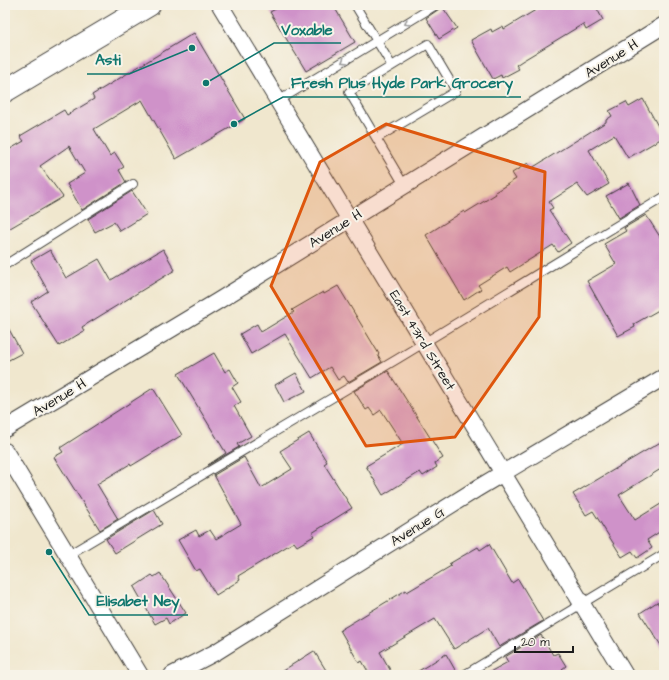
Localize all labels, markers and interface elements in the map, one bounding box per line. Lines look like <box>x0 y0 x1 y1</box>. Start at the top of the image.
callout: Voxable <box>274 16 341 43</box>
one-way arrow <box>404 18 411 26</box>
text: Voxable <box>280 20 333 41</box>
street label: Avenue H <box>581 34 643 83</box>
callout: Asti <box>87 47 129 74</box>
text: Asti <box>95 50 121 71</box>
one-way arrow <box>341 57 348 64</box>
callout: Fresh Plus Hyde Park Grocery <box>283 70 521 97</box>
text: Fresh Plus Hyde Park Grocery <box>291 73 514 95</box>
street label: Avenue H <box>305 204 367 253</box>
street label: East 43rd Street <box>384 286 460 395</box>
street label: Avenue H <box>29 374 91 422</box>
street label: Avenue G <box>386 502 449 551</box>
callout: Elisabet Ney <box>89 588 188 615</box>
text: Elisabet Ney <box>96 591 180 613</box>
scale bar <box>515 628 573 654</box>
text: 20 m <box>521 634 550 651</box>

